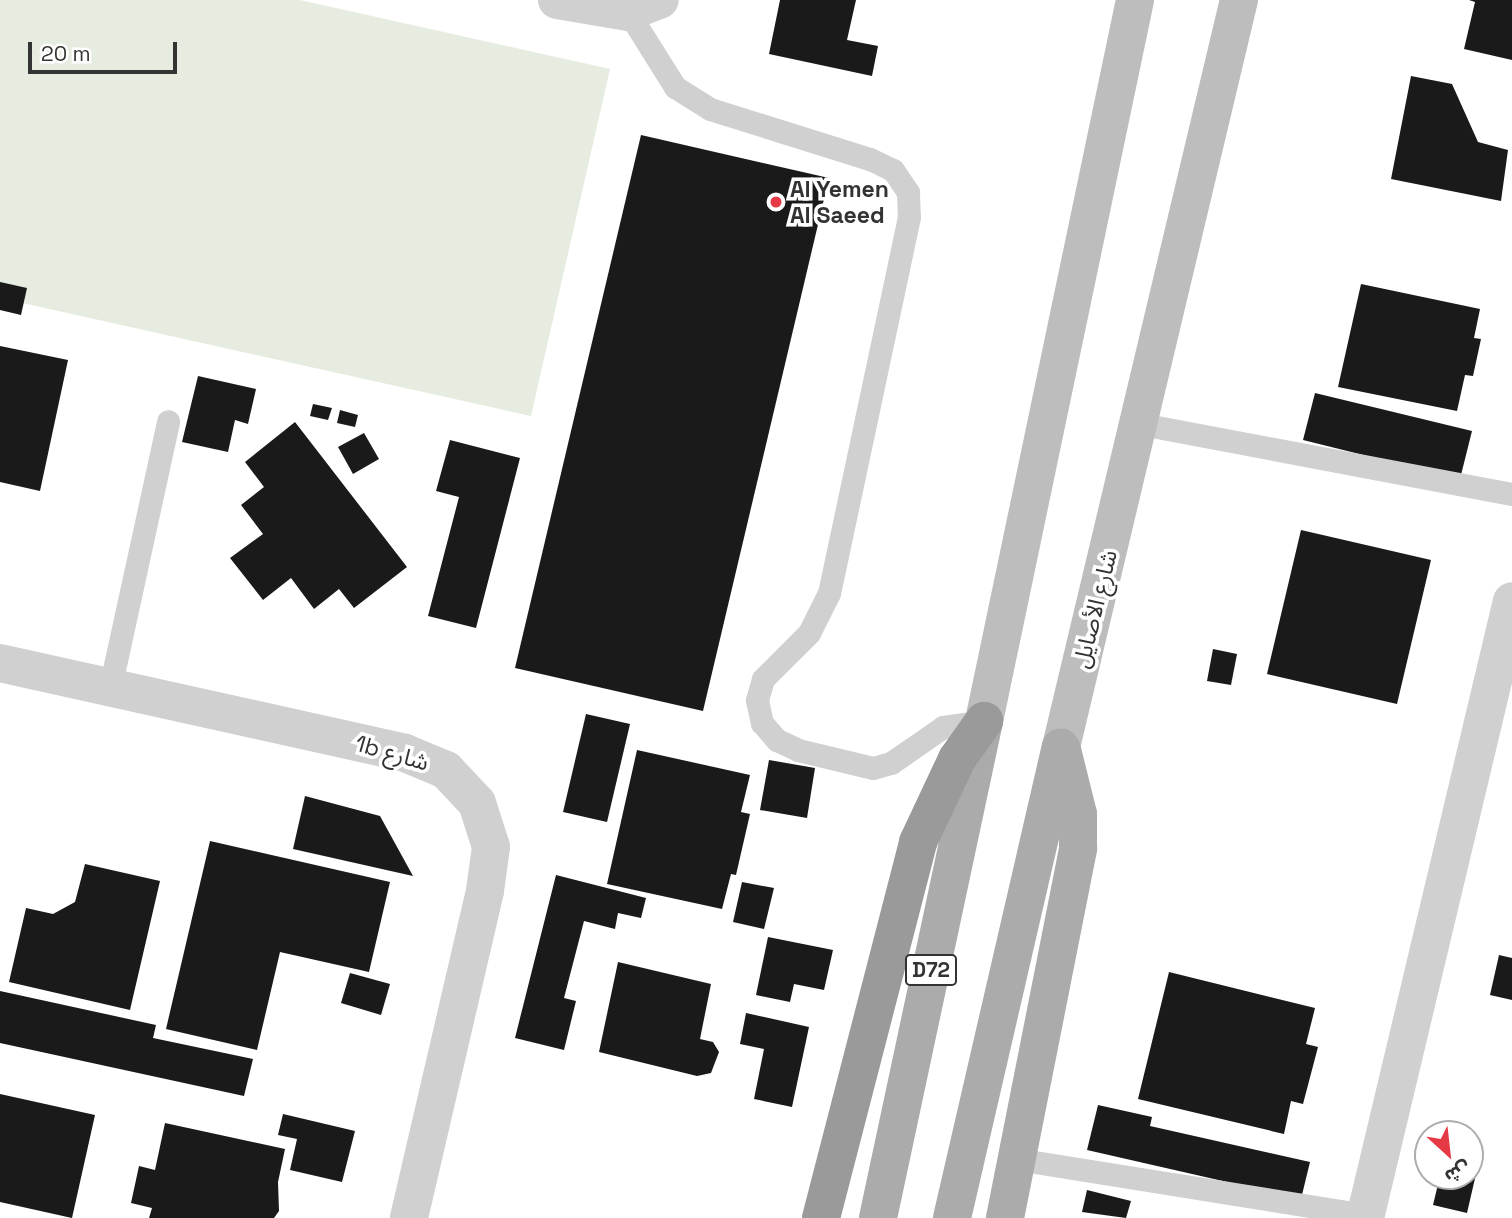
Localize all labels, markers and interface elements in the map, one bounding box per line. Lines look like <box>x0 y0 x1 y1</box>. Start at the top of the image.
scale bar <box>32 28 180 72</box>
text: 20 m <box>41 40 91 67</box>
place label: Al Yemen Al Saeed <box>790 175 889 229</box>
marker: Al Yemen Al Saeed <box>768 194 784 210</box>
street label: شارع الأصايل <box>1067 547 1123 671</box>
street label: 1b شارع <box>352 729 432 777</box>
road number: D72 <box>905 953 957 988</box>
north arrow <box>1414 1120 1484 1190</box>
text: ش <box>1441 1155 1475 1189</box>

